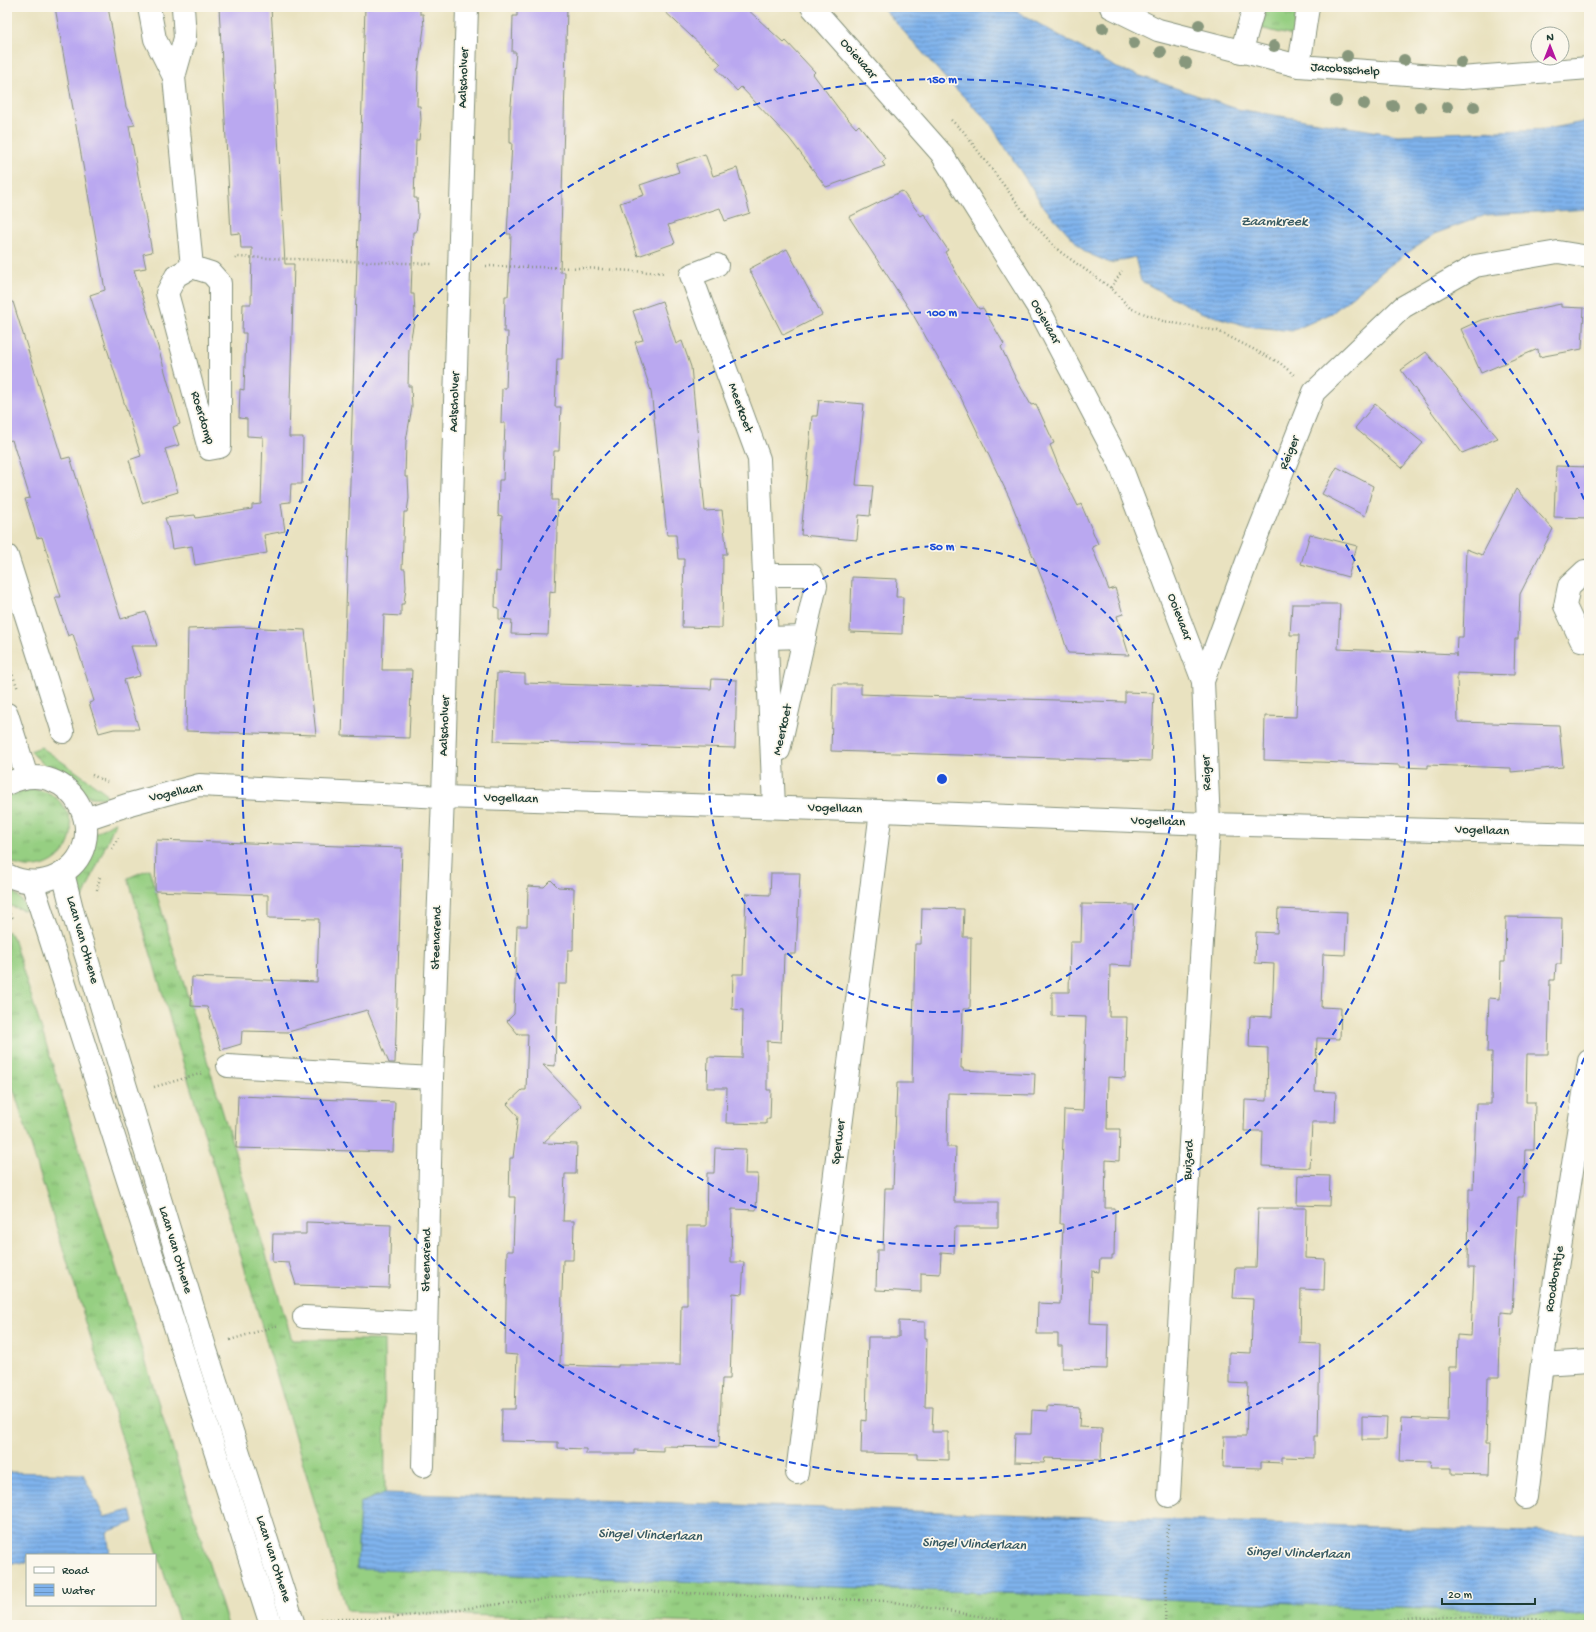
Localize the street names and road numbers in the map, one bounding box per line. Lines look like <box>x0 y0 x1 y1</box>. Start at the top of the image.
street label: Ooievaar <box>836 36 881 83</box>
street label: Aalscholver <box>455 46 473 109</box>
street label: Jacobsschelp <box>1310 60 1381 80</box>
street label: Ooievaar <box>1027 297 1064 348</box>
street label: Aalscholver <box>446 370 464 433</box>
street label: Meerkoet <box>724 381 756 436</box>
street label: Roerdomp <box>187 390 217 447</box>
street label: Reiger <box>1276 433 1304 472</box>
street label: Ooievaar <box>1163 591 1195 644</box>
street label: Aalscholver <box>436 694 454 757</box>
street label: Meerkoet <box>770 702 796 757</box>
street label: Reiger <box>1199 754 1215 791</box>
street label: Vogellaan <box>147 780 205 806</box>
street label: Vogellaan <box>483 791 539 807</box>
street label: Vogellaan <box>807 801 863 817</box>
street label: Vogellaan <box>1130 814 1186 830</box>
street label: Vogellaan <box>1454 823 1510 839</box>
street label: Laan van Othene <box>62 894 102 986</box>
street label: Steenarend <box>428 905 446 970</box>
street label: Sperwer <box>829 1117 849 1165</box>
street label: Buizerd <box>1180 1138 1198 1181</box>
street label: Laan van Othene <box>155 1205 195 1296</box>
street label: Steenarend <box>419 1227 435 1292</box>
street label: Roodborstje <box>1542 1245 1568 1313</box>
street label: Laan van Othene <box>252 1514 294 1605</box>

